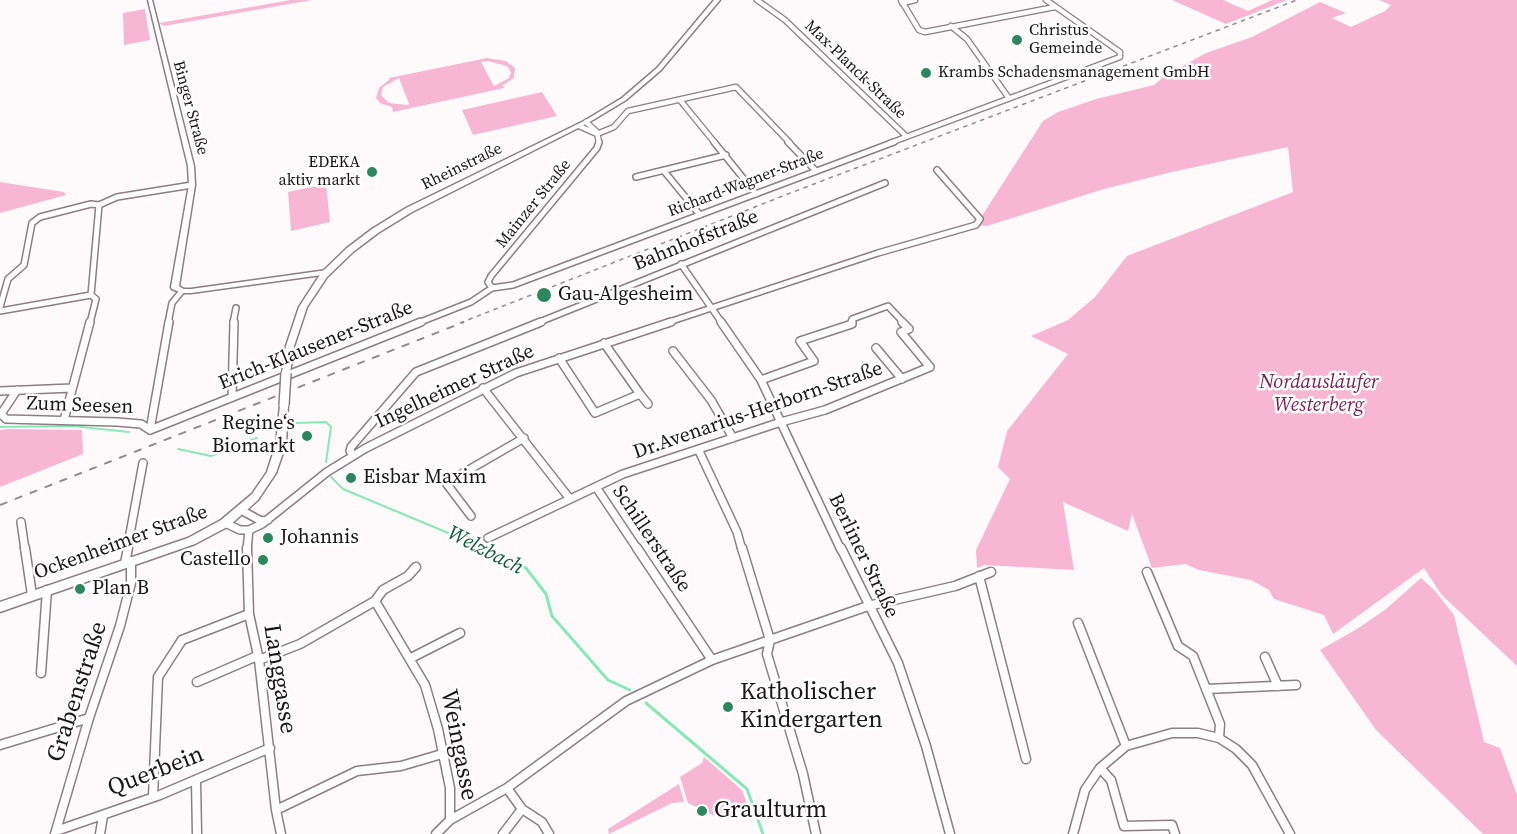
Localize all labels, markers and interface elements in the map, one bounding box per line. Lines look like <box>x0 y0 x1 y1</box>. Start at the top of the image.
street label: Max-Planck-Straße <box>800 17 910 123</box>
place label: Christus Gemeinde <box>1029 21 1102 59</box>
marker: Christus Gemeinde <box>1010 33 1024 47</box>
street label: Binger Straße <box>168 59 212 157</box>
place label: Krambs Schadensmanagement GmbH <box>938 63 1210 83</box>
marker: Krambs Schadensmanagement GmbH <box>919 66 933 80</box>
street label: Rheinstraße <box>419 139 505 195</box>
street label: Richard-Wagner-Straße <box>665 144 827 222</box>
place label: EDEKA aktiv markt <box>279 153 360 191</box>
street label: Mainzer Straße <box>492 156 576 252</box>
marker: EDEKA aktiv markt <box>365 165 379 179</box>
street label: Bahnhofstraße <box>630 205 762 277</box>
place label: Gau-Algesheim <box>558 283 693 307</box>
marker: Gau-Algesheim <box>535 286 553 304</box>
street label: Erich-Klausener-Straße <box>215 296 417 396</box>
street label: Ingelheimer Straße <box>372 340 538 434</box>
street label: Dr.Avenarius-Herborn-Straße <box>630 357 886 465</box>
park label: Nordausläufer Westerberg <box>1259 371 1379 418</box>
street label: Zum Seesen <box>26 392 134 420</box>
place label: Regine‘s Biomarkt <box>212 412 295 459</box>
marker: Regine‘s Biomarkt <box>300 429 314 443</box>
place label: Eisbar Maxim <box>363 466 487 490</box>
marker: Eisbar Maxim <box>344 471 358 485</box>
street label: Schillerstraße <box>606 481 696 597</box>
street label: Berliner Straße <box>823 490 903 622</box>
street label: Ockenheimer Straße <box>31 500 211 586</box>
water label: Welzbach <box>443 521 527 581</box>
place label: Johannis <box>280 526 359 550</box>
marker: Johannis <box>261 531 275 545</box>
place label: Castello <box>180 548 251 572</box>
marker: Castello <box>256 553 270 567</box>
place label: Plan B <box>92 577 149 601</box>
marker: Plan B <box>73 582 87 596</box>
street label: Grabenstraße <box>42 618 114 766</box>
street label: Langgasse <box>256 622 302 736</box>
place label: Katholischer Kindergarten <box>740 679 883 735</box>
street label: Weingasse <box>433 687 483 803</box>
marker: Katholischer Kindergarten <box>721 700 735 714</box>
street label: Querbein <box>104 741 208 803</box>
place label: Graulturm <box>714 797 827 825</box>
marker: Graulturm <box>695 804 709 818</box>

